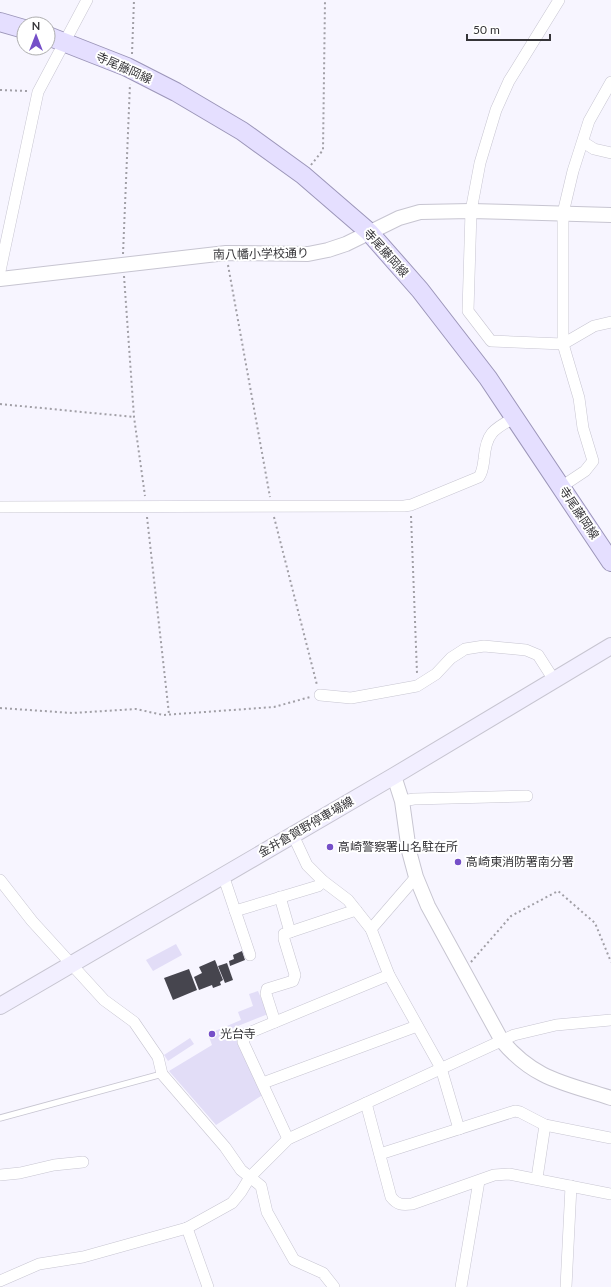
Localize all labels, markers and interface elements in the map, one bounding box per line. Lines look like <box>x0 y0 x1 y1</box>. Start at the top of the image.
north arrow <box>16 16 56 56</box>
scale bar <box>467 16 550 42</box>
text: N <box>32 19 40 32</box>
text: 50 m <box>473 22 500 37</box>
street label: 寺尾藤岡線 <box>94 48 155 87</box>
street label: 寺尾藤岡線 <box>361 225 412 280</box>
street label: 南八幡小学校通り <box>213 245 309 262</box>
street label: 寺尾藤岡線 <box>556 484 602 542</box>
street label: 金井倉賀野停車場線 <box>255 793 356 860</box>
place label: 高崎警察署山名駐在所 <box>338 839 458 854</box>
marker: 高崎警察署山名駐在所 <box>325 842 335 852</box>
place label: 高崎東消防署南分署 <box>466 854 574 869</box>
marker: 高崎東消防署南分署 <box>453 857 463 867</box>
place label: 光台寺 <box>220 1026 256 1041</box>
marker: 光台寺 <box>207 1029 217 1039</box>

